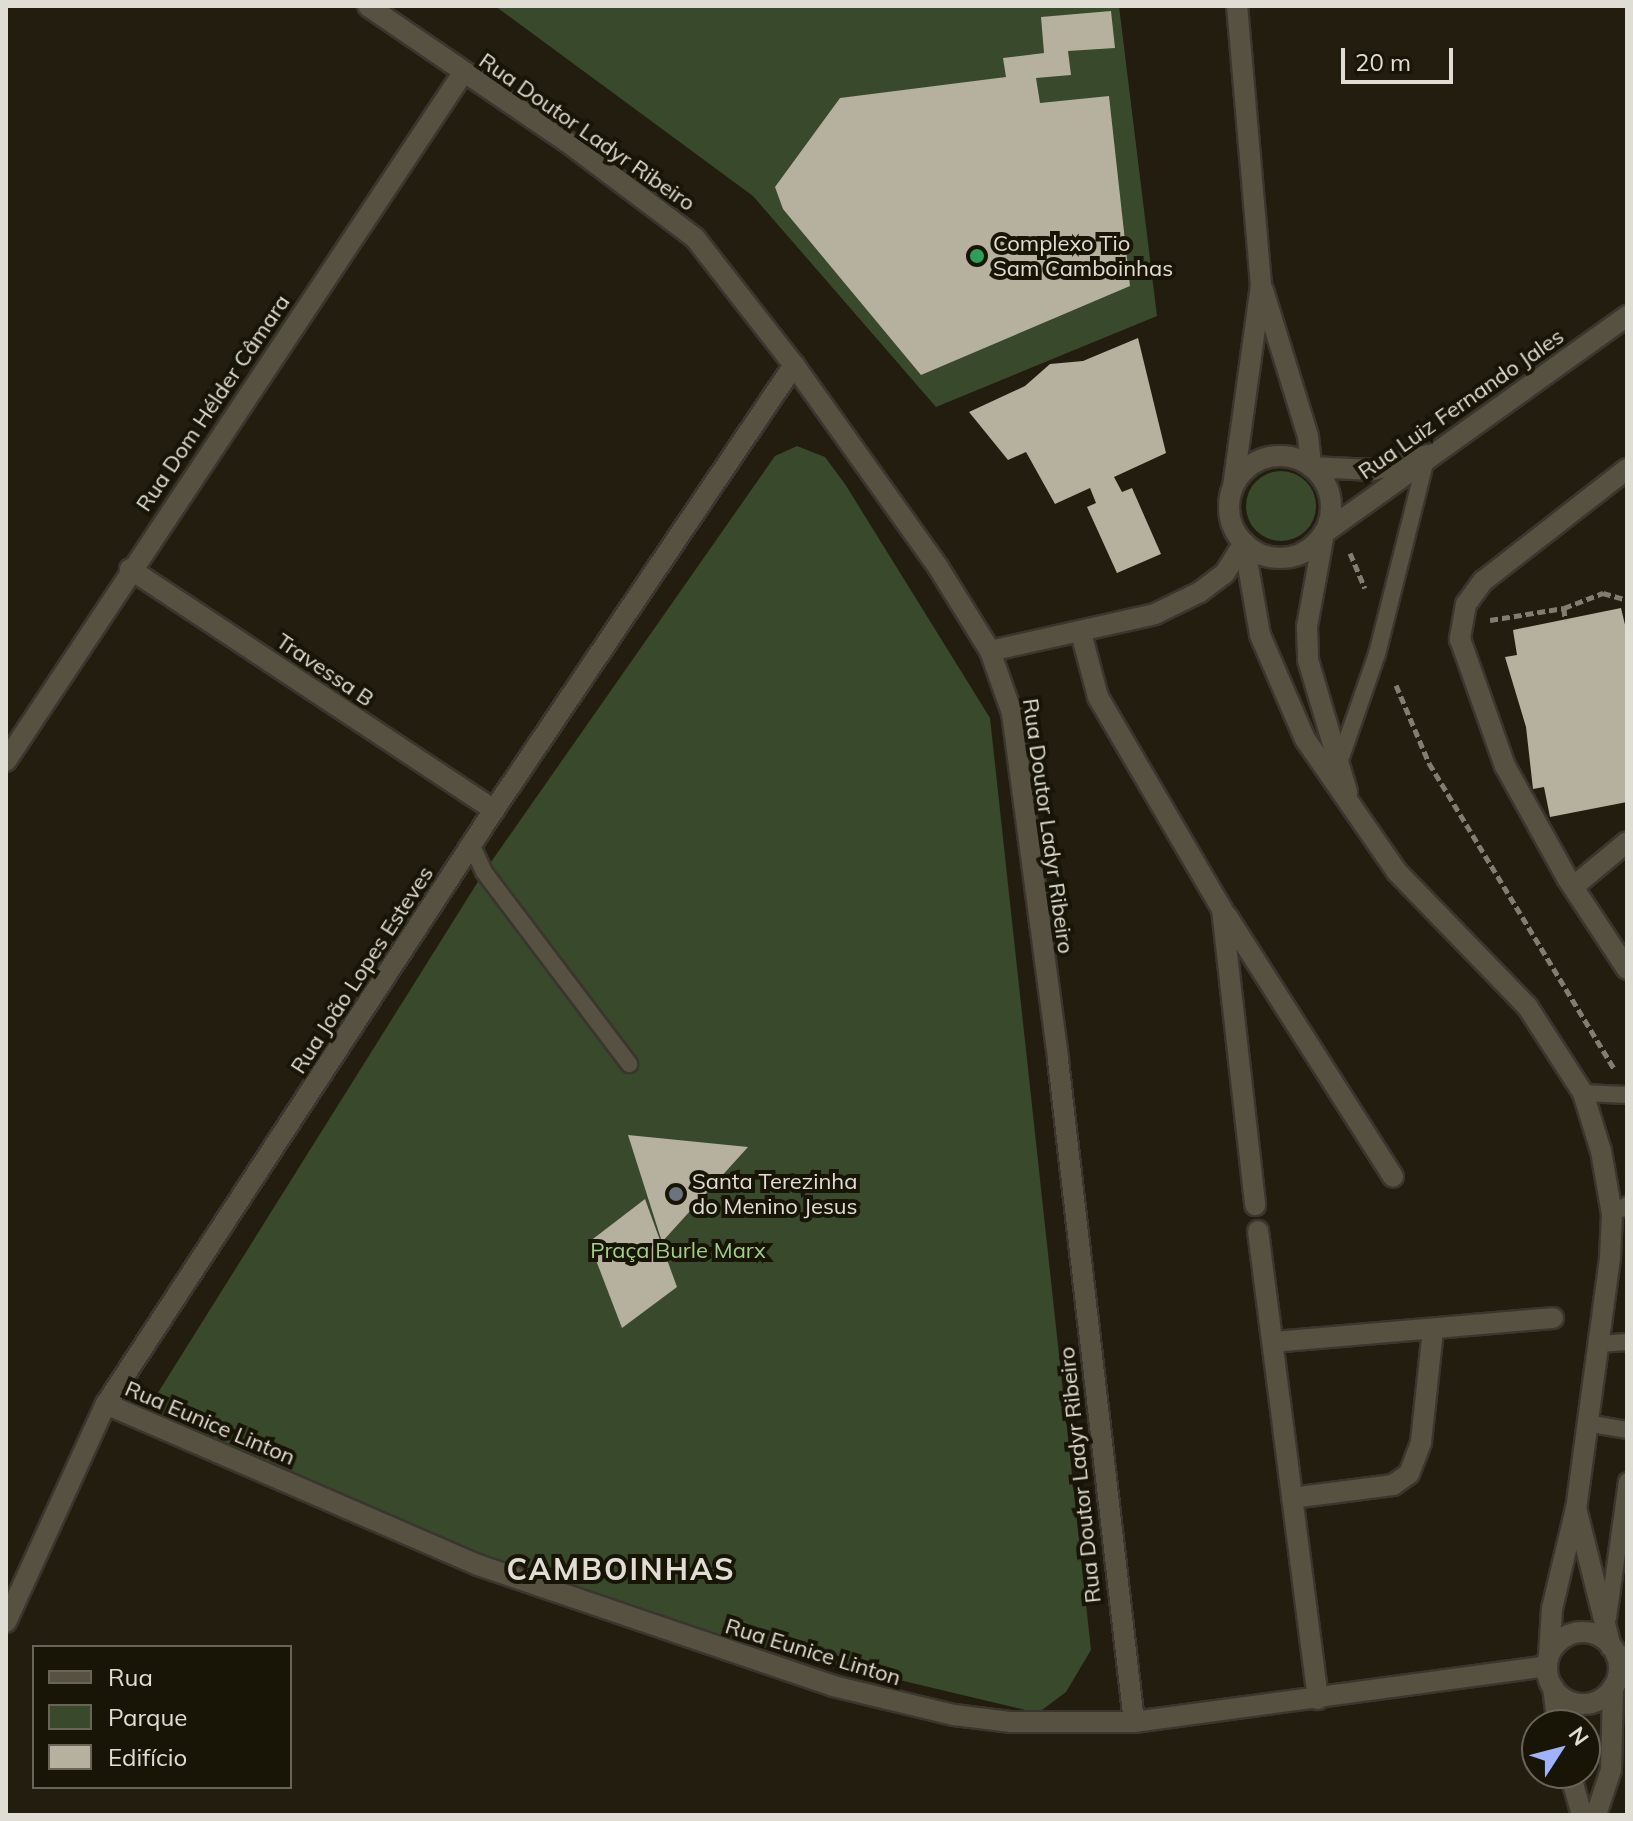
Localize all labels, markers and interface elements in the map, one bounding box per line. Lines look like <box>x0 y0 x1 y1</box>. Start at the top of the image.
scale bar <box>1345 32 1457 82</box>
street label: Rua Doutor Ladyr Ribeiro <box>474 47 700 217</box>
text: 20 m <box>1355 47 1411 77</box>
place label: Complexo Tio Sam Camboinhas <box>993 230 1173 282</box>
marker: Complexo Tio Sam Camboinhas <box>968 247 986 265</box>
street label: Rua Dom Hélder Câmara <box>131 290 295 516</box>
street label: Rua Luiz Fernando Jales <box>1353 323 1569 485</box>
street label: Travessa B <box>271 628 379 712</box>
street label: Rua Doutor Ladyr Ribeiro <box>1017 697 1079 955</box>
street label: Rua João Lopes Esteves <box>285 861 439 1079</box>
place label: Santa Terezinha do Menino Jesus <box>692 1168 857 1220</box>
marker: Santa Terezinha do Menino Jesus <box>667 1185 685 1203</box>
park label: Praça Burle Marx <box>590 1238 766 1264</box>
street label: Rua Doutor Ladyr Ribeiro <box>1053 1346 1107 1604</box>
street label: Rua Eunice Linton <box>121 1375 299 1471</box>
district label: CAMBOINHAS <box>506 1551 736 1587</box>
street label: Rua Eunice Linton <box>722 1613 904 1691</box>
legend <box>32 1645 292 1789</box>
text: Rua <box>108 1662 153 1692</box>
text: Parque <box>108 1702 187 1732</box>
north arrow <box>1521 1709 1601 1789</box>
text: N <box>1563 1721 1595 1751</box>
text: Edifício <box>108 1742 187 1772</box>

